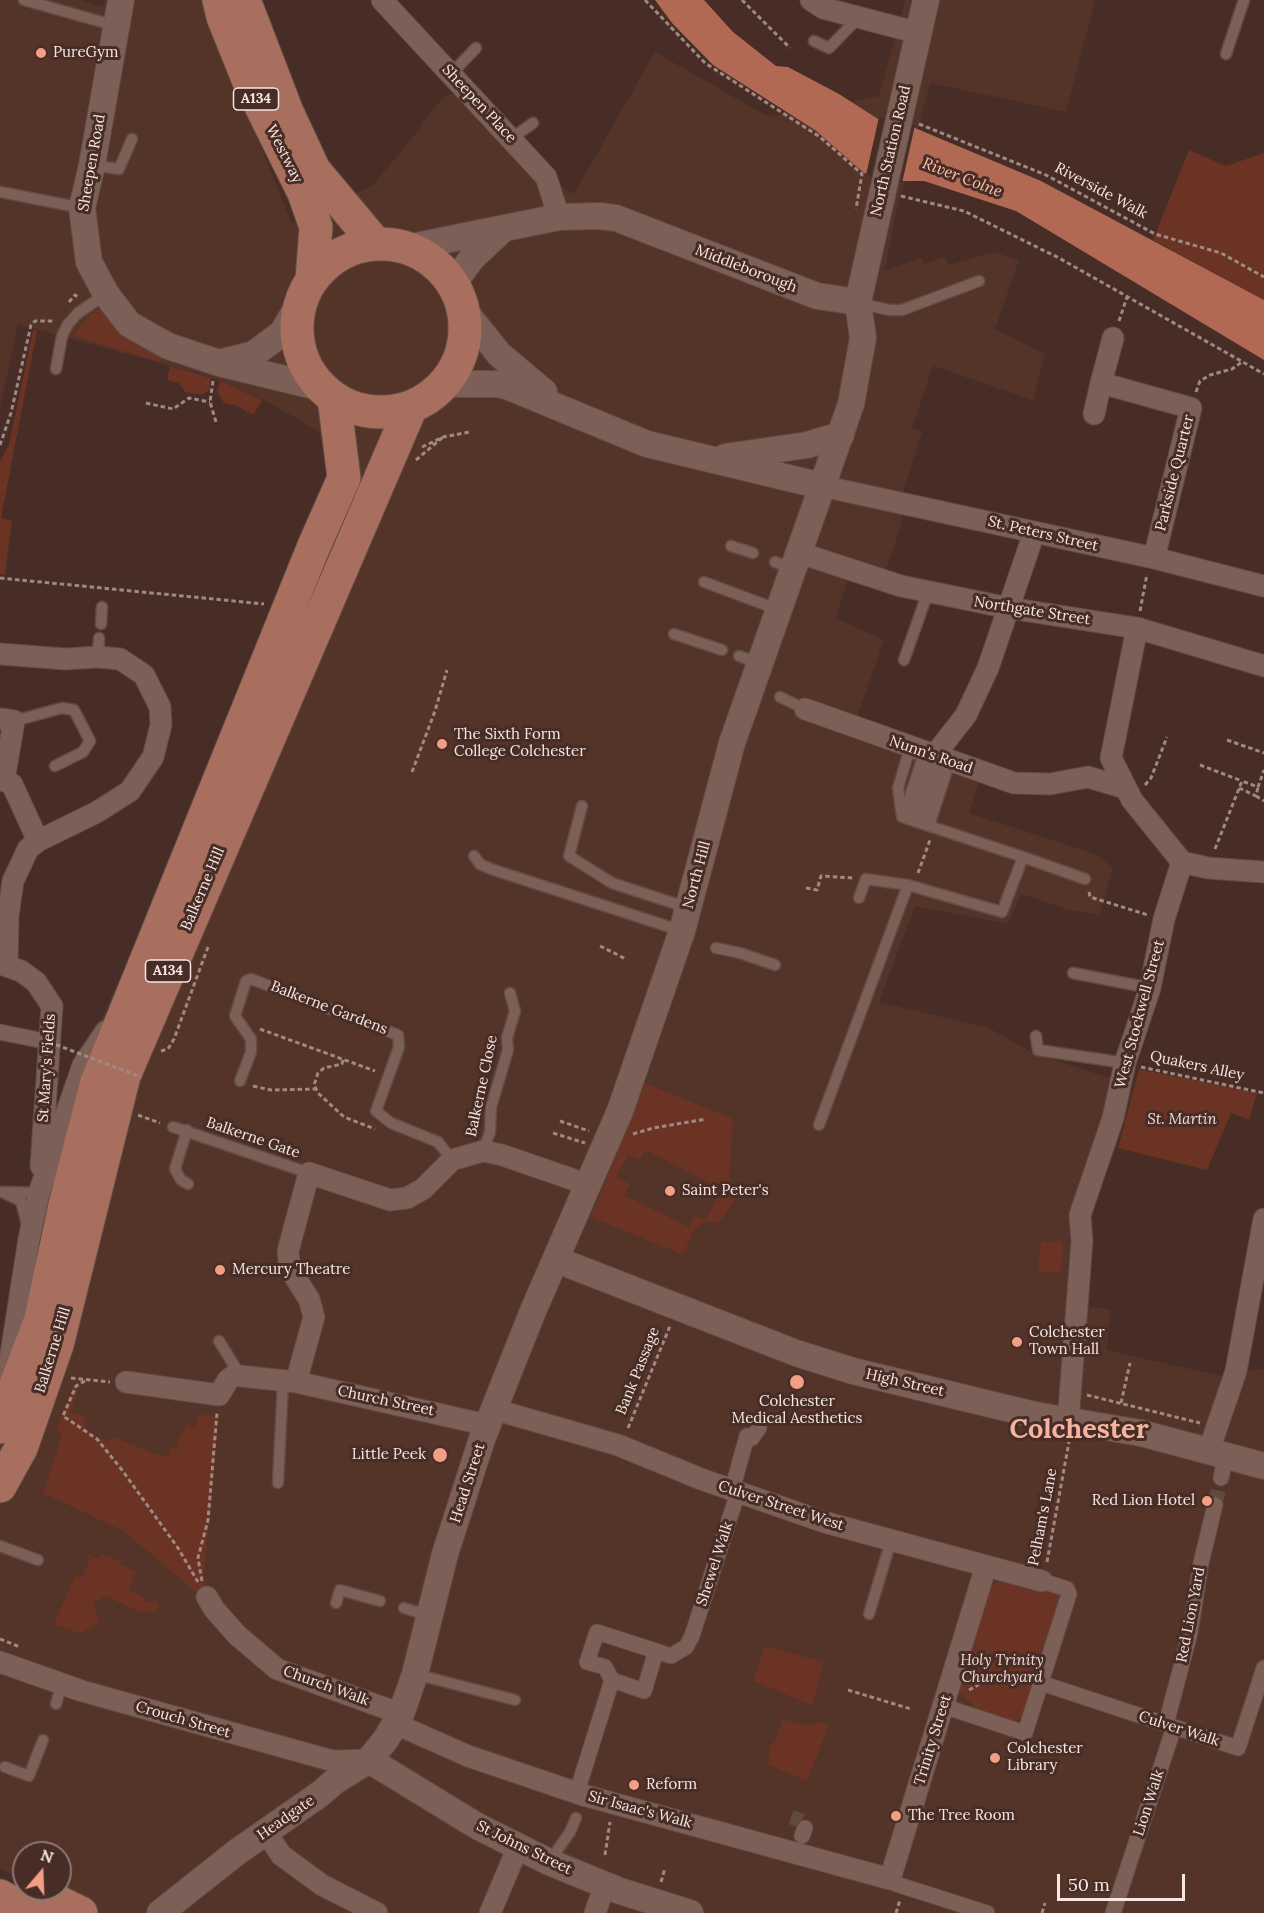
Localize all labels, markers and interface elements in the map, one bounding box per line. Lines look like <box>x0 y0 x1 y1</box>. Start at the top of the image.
place label: PureGym <box>53 44 118 62</box>
marker: PureGym <box>34 46 48 60</box>
street label: Sheepen Place <box>438 61 520 147</box>
street label: North Station Road <box>867 84 915 218</box>
road number: A134 <box>234 88 278 110</box>
street label: Sheepen Road <box>75 113 109 213</box>
street label: Westway <box>262 122 306 186</box>
water label: River Colne <box>919 154 1005 202</box>
street label: Riverside Walk <box>1052 159 1150 223</box>
street label: Middleborough <box>693 241 799 297</box>
street label: Parkside Quarter <box>1152 413 1198 533</box>
street label: St. Peters Street <box>986 513 1100 555</box>
street label: Northgate Street <box>972 593 1092 629</box>
place label: The Sixth Form College Colchester <box>454 726 586 761</box>
street label: Nunn's Road <box>887 732 975 778</box>
marker: The Sixth Form College Colchester <box>435 737 449 751</box>
street label: North Hill <box>679 839 715 911</box>
street label: Balkerne Hill <box>177 845 229 933</box>
street label: West Stockwell Street <box>1112 938 1168 1090</box>
road number: A134 <box>146 960 190 982</box>
street label: Balkerne Gardens <box>268 977 390 1039</box>
street label: St Mary's Fields <box>34 1013 60 1123</box>
street label: Balkerne Close <box>462 1034 502 1138</box>
street label: Quakers Alley <box>1148 1047 1246 1085</box>
park label: St. Martin <box>1147 1111 1217 1129</box>
street label: Balkerne Gate <box>204 1114 302 1162</box>
place label: Saint Peter's <box>682 1182 769 1200</box>
marker: Saint Peter's <box>663 1184 677 1198</box>
place label: Mercury Theatre <box>232 1261 350 1279</box>
marker: Mercury Theatre <box>213 1263 227 1277</box>
street label: Balkerne Hill <box>31 1305 75 1395</box>
place label: Colchester Town Hall <box>1029 1324 1105 1359</box>
street label: Bank Passage <box>612 1325 664 1417</box>
marker: Colchester Town Hall <box>1010 1335 1024 1349</box>
street label: High Street <box>864 1365 946 1401</box>
marker: Colchester Medical Aesthetics <box>788 1373 806 1391</box>
street label: Church Street <box>336 1382 436 1420</box>
place label: Colchester Medical Aesthetics <box>732 1393 862 1428</box>
district label: Colchester <box>1009 1414 1149 1446</box>
street label: Head Street <box>447 1441 489 1525</box>
place label: Little Peek <box>352 1446 426 1464</box>
marker: Little Peek <box>431 1446 449 1464</box>
street label: Pelham's Lane <box>1025 1467 1061 1567</box>
street label: Culver Street West <box>716 1477 846 1535</box>
place label: Red Lion Hotel <box>1092 1492 1195 1510</box>
marker: Red Lion Hotel <box>1200 1494 1214 1508</box>
street label: Shewel Walk <box>693 1519 737 1609</box>
street label: Red Lion Yard <box>1173 1566 1209 1664</box>
park label: Holy Trinity Churchyard <box>960 1652 1044 1687</box>
street label: Church Walk <box>281 1662 371 1710</box>
street label: Trinity Street <box>911 1692 955 1788</box>
street label: Crouch Street <box>133 1698 233 1742</box>
street label: Culver Walk <box>1136 1708 1222 1750</box>
place label: Colchester Library <box>1007 1740 1083 1775</box>
marker: Colchester Library <box>988 1751 1002 1765</box>
street label: Lion Walk <box>1130 1767 1168 1839</box>
place label: Reform <box>646 1776 697 1794</box>
marker: Reform <box>627 1778 641 1792</box>
street label: Sir Isaac's Walk <box>586 1788 694 1832</box>
street label: Headgate <box>254 1792 318 1844</box>
place label: The Tree Room <box>908 1807 1015 1825</box>
marker: The Tree Room <box>889 1809 903 1823</box>
street label: St Johns Street <box>473 1817 575 1879</box>
north arrow <box>12 1841 72 1901</box>
text: N <box>38 1844 56 1867</box>
scale bar <box>1060 1862 1188 1900</box>
text: 50 m <box>1068 1873 1110 1896</box>

